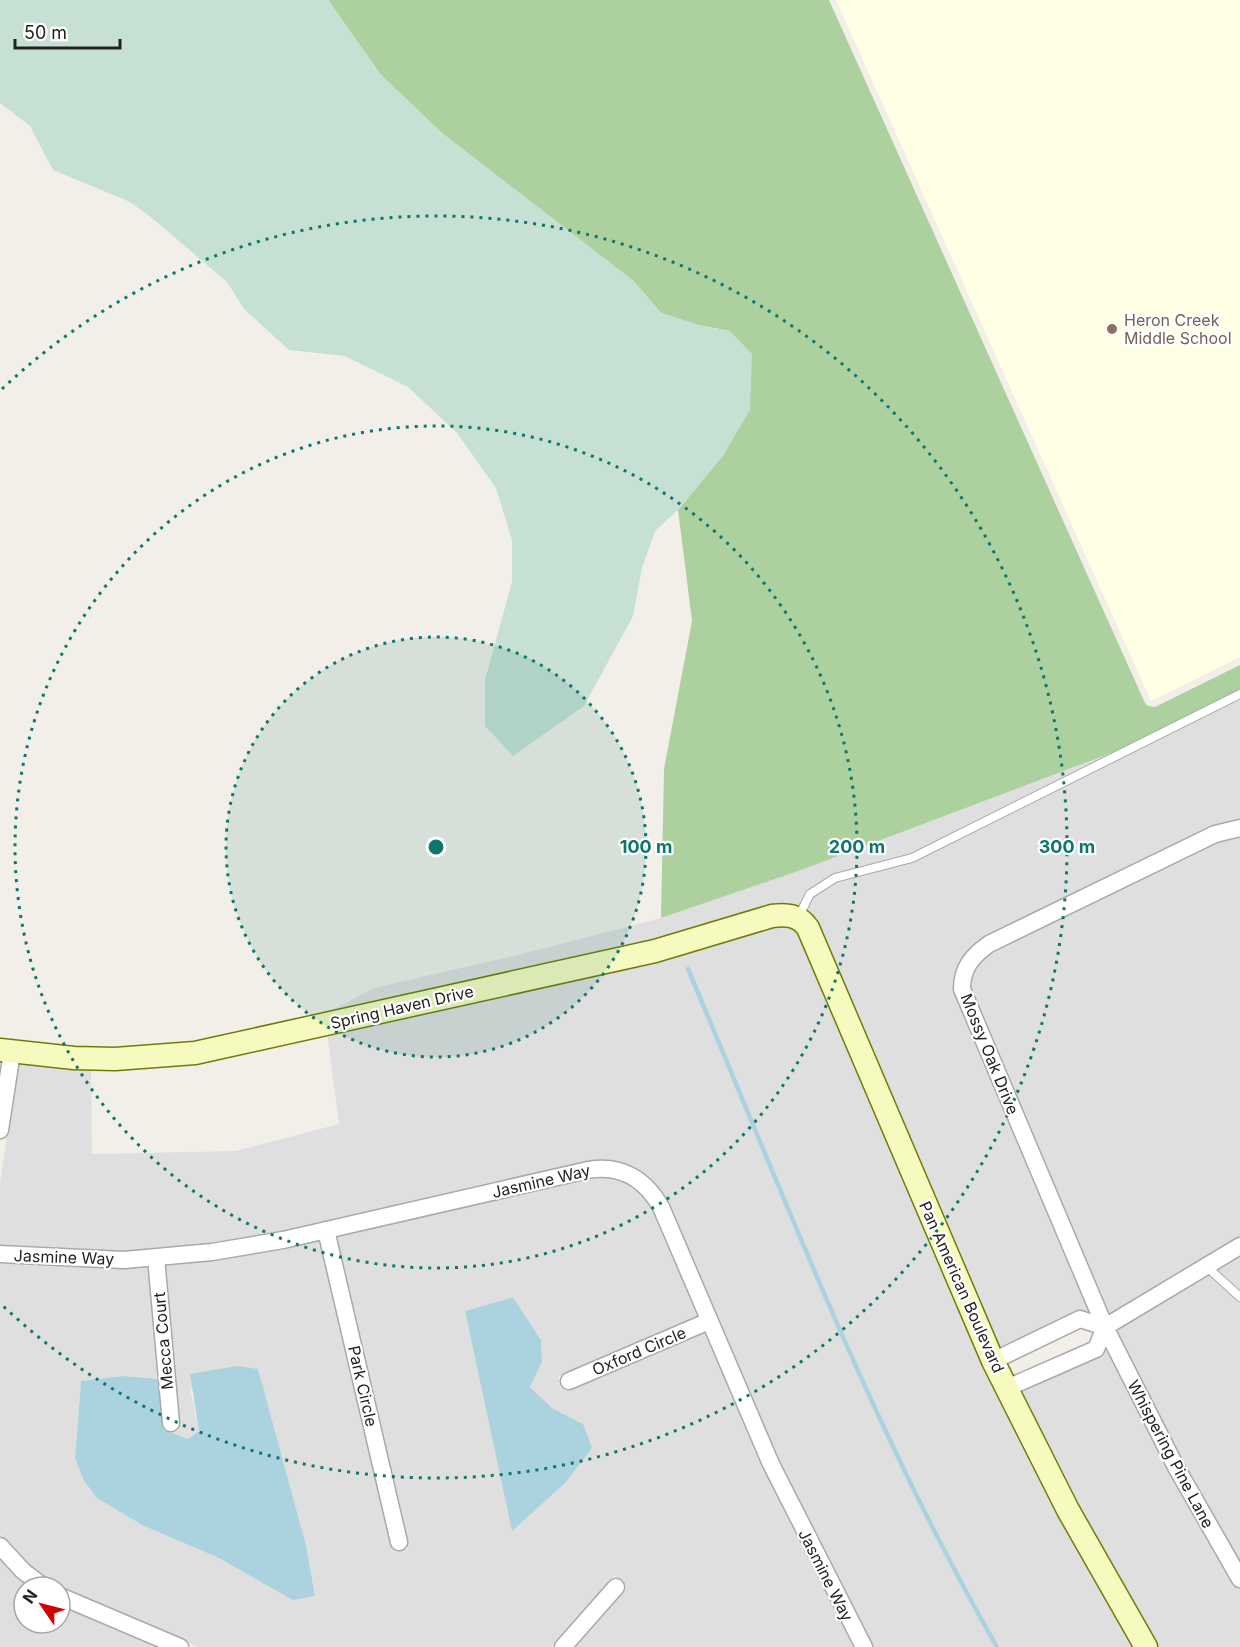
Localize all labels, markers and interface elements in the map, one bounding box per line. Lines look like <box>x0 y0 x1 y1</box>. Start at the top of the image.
scale bar <box>15 12 120 50</box>
text: 50 m <box>24 22 67 43</box>
place label: Heron Creek Middle School <box>1124 310 1232 348</box>
marker: Heron Creek Middle School <box>1105 322 1119 336</box>
text: 100 m <box>620 836 672 857</box>
text: 200 m <box>829 836 885 857</box>
text: 300 m <box>1039 836 1095 857</box>
centre of rings <box>426 837 446 857</box>
street label: Spring Haven Drive <box>328 981 476 1033</box>
street label: Mossy Oak Drive <box>957 991 1023 1117</box>
street label: Jasmine Way <box>490 1160 592 1202</box>
street label: Pan American Boulevard <box>915 1198 1009 1376</box>
street label: Jasmine Way <box>13 1245 115 1269</box>
street label: Mecca Court <box>149 1291 177 1391</box>
street label: Oxford Circle <box>589 1322 689 1380</box>
street label: Park Circle <box>344 1344 382 1428</box>
street label: Whispering Pine Lane <box>1123 1377 1219 1531</box>
street label: Jasmine Way <box>794 1526 858 1624</box>
north arrow <box>12 1575 72 1635</box>
text: N <box>18 1586 41 1607</box>

